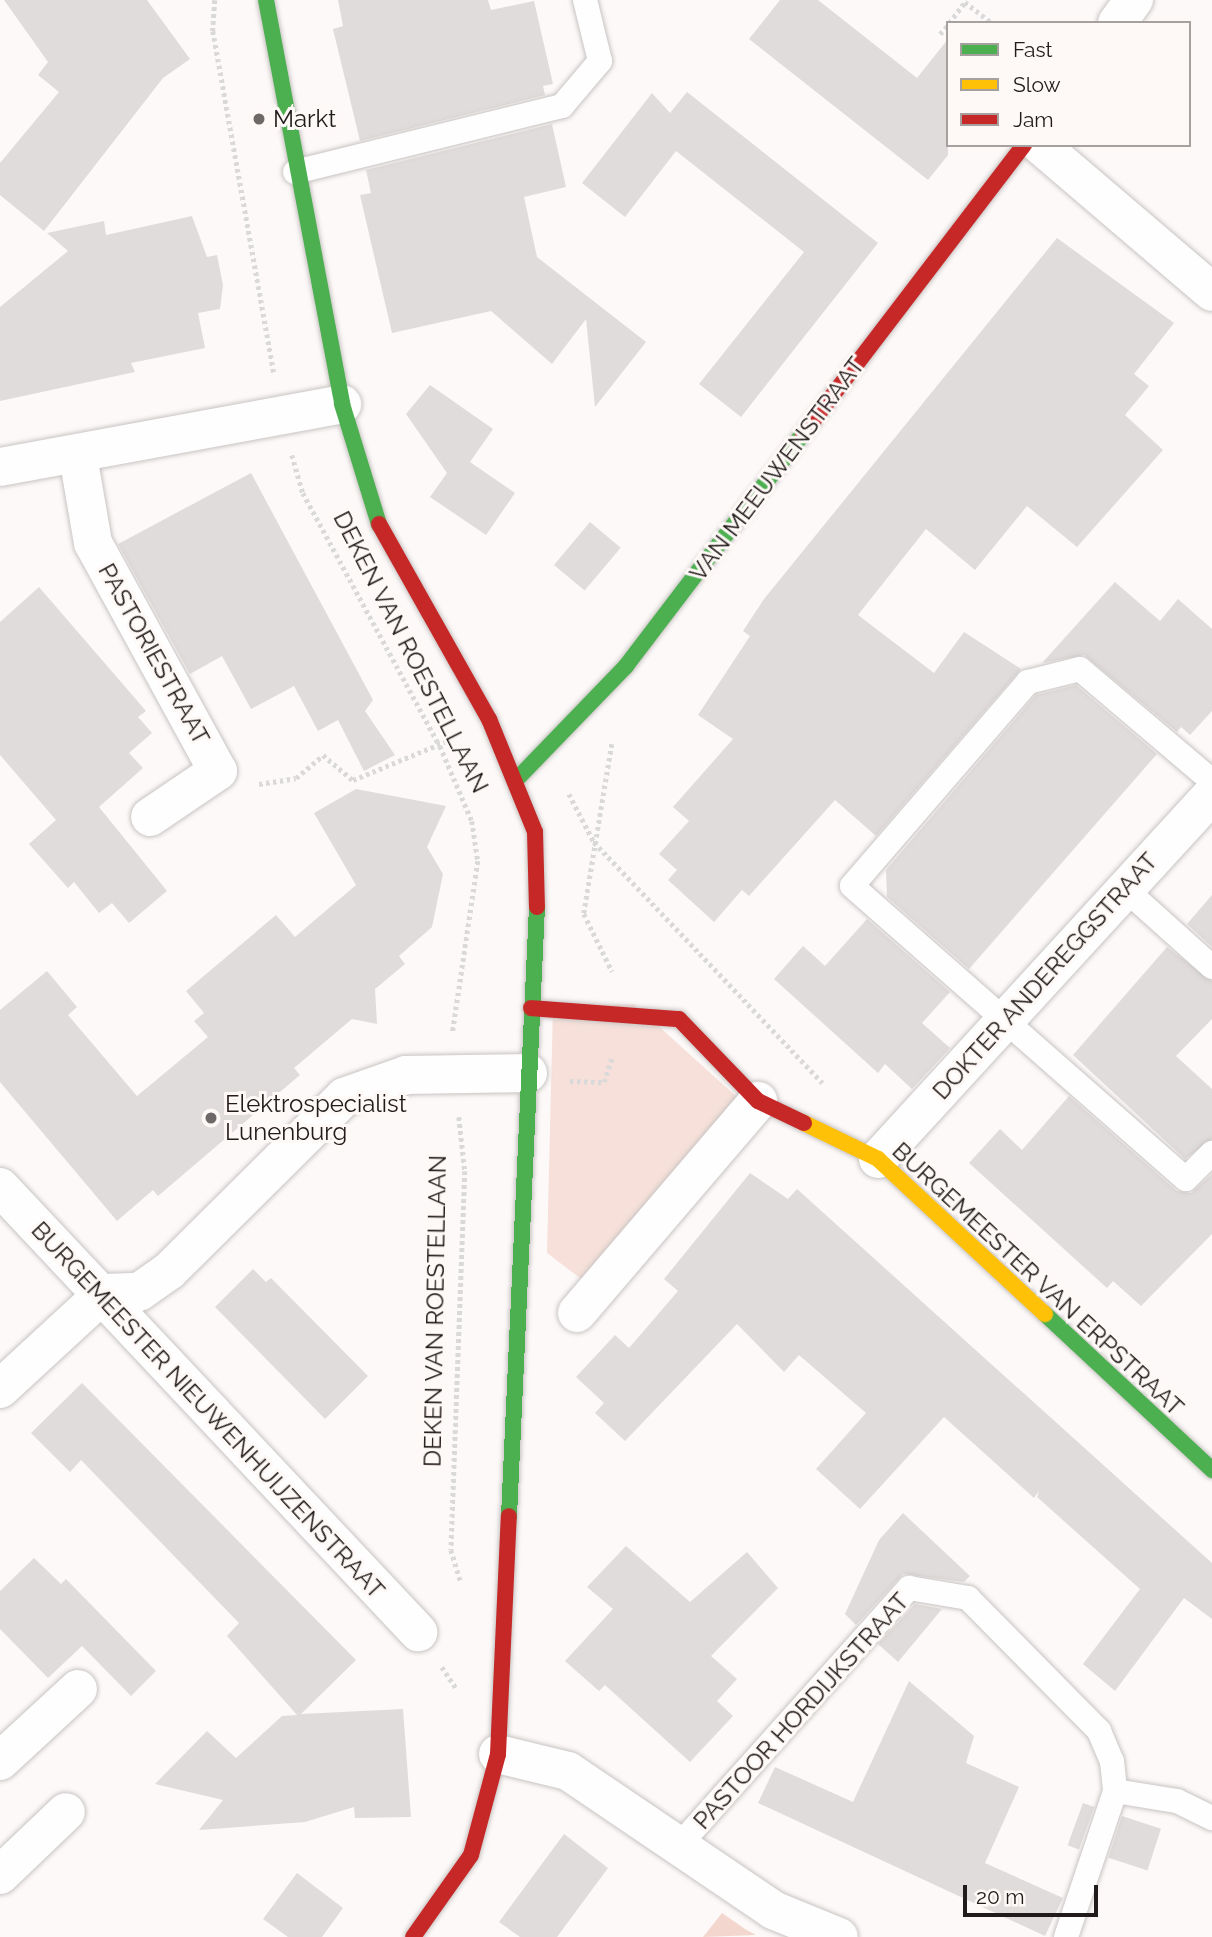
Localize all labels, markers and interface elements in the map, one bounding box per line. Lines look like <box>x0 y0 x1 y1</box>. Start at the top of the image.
legend <box>946 21 1191 147</box>
text: Fast <box>1013 37 1053 62</box>
text: Slow <box>1013 72 1061 97</box>
place label: Markt <box>273 105 336 133</box>
text: Jam <box>1013 107 1054 132</box>
marker: Markt <box>251 111 267 127</box>
street label: VAN MEEUWENSTRAAT <box>683 351 871 587</box>
street label: DEKEN VAN ROESTELLAAN <box>327 506 495 798</box>
street label: PASTORIESTRAAT <box>92 558 216 750</box>
street label: DOKTER ANDEREGGSTRAAT <box>926 846 1164 1106</box>
place label: Elektrospecialist Lunenburg <box>225 1090 407 1146</box>
marker: Elektrospecialist Lunenburg <box>203 1110 219 1126</box>
street label: BURGEMEESTER VAN ERPSTRAAT <box>886 1136 1190 1422</box>
street label: DEKEN VAN ROESTELLAAN <box>418 1154 452 1468</box>
street label: BURGEMEESTER NIEUWENHUIJZENSTRAAT <box>25 1216 391 1604</box>
street label: PASTOOR HORDIJKSTRAAT <box>687 1587 915 1835</box>
scale bar <box>967 1870 1102 1914</box>
text: 20 m <box>976 1884 1024 1909</box>

